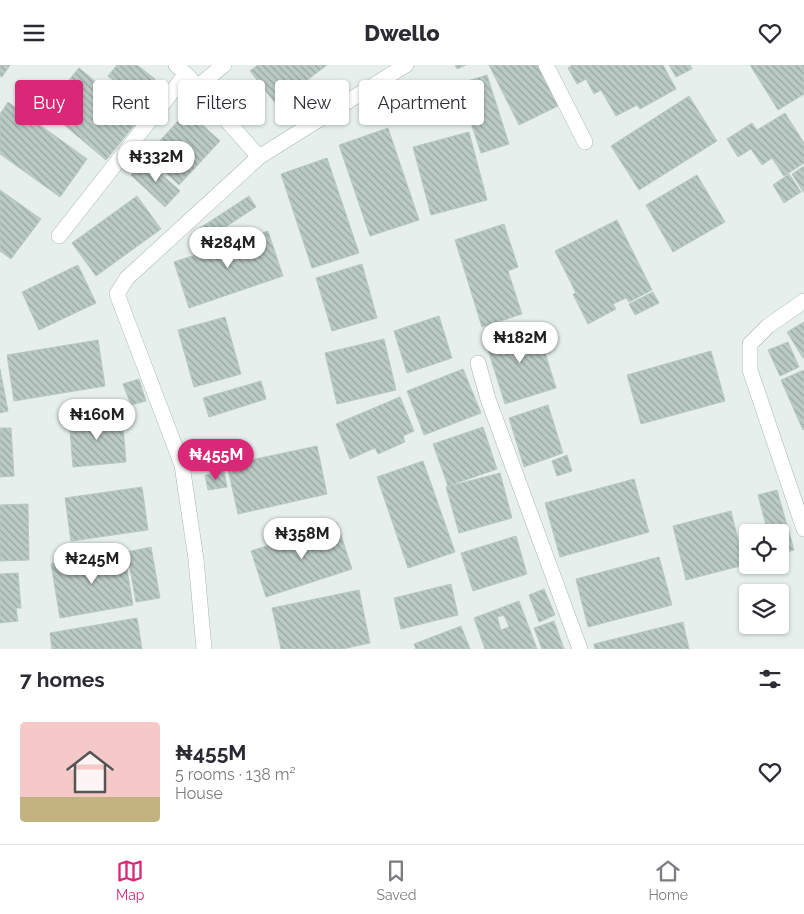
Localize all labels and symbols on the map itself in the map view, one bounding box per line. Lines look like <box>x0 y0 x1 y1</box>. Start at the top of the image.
pin: ₦332M <box>121 141 191 183</box>
pin: ₦284M <box>193 227 263 269</box>
pin: ₦182M <box>485 321 555 364</box>
pin: ₦160M <box>62 399 132 441</box>
pin: ₦455M <box>181 439 251 481</box>
pin: ₦358M <box>267 517 337 560</box>
pin: ₦245M <box>57 543 127 585</box>

